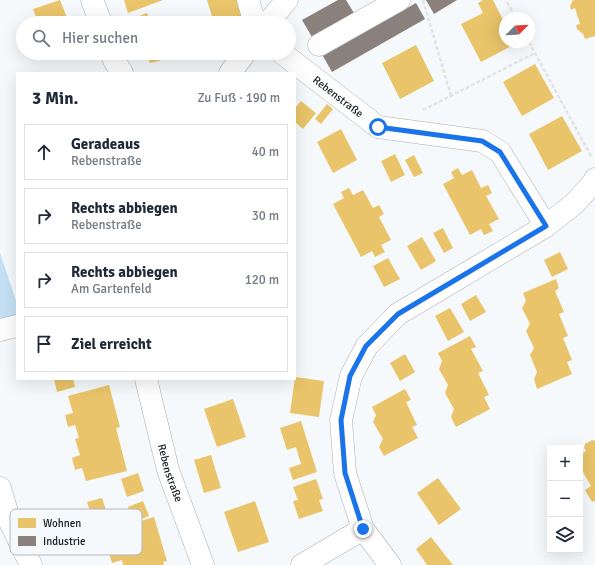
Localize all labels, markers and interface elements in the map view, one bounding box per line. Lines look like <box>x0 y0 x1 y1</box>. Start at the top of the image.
north arrow <box>499 12 535 48</box>
search box <box>16 16 296 60</box>
icon: search <box>30 27 52 49</box>
text: Hier suchen <box>62 29 138 47</box>
street label: Rebenstraße <box>311 73 366 120</box>
text: 3 Min. <box>32 88 78 109</box>
text: Zu Fuß · 190 m <box>197 90 280 106</box>
route start <box>369 118 387 136</box>
text: Geradeaus <box>71 135 140 153</box>
icon: ahead <box>33 141 55 163</box>
text: 40 m <box>252 144 279 160</box>
text: Rebenstraße <box>71 153 142 169</box>
text: Rechts abbiegen <box>71 199 178 217</box>
icon: right <box>33 205 55 227</box>
text: 30 m <box>252 208 279 224</box>
text: Rebenstraße <box>71 217 142 233</box>
text: Rechts abbiegen <box>71 263 178 281</box>
icon: right <box>33 269 55 291</box>
text: 120 m <box>245 272 279 288</box>
text: Am Gartenfeld <box>71 281 152 297</box>
icon: arrive <box>33 333 55 355</box>
text: Ziel erreicht <box>71 335 152 353</box>
street label: Rebenstraße <box>155 443 186 504</box>
map controls <box>547 445 583 553</box>
button: + <box>547 445 583 481</box>
button: − <box>547 481 583 517</box>
legend <box>10 509 142 555</box>
text: Wohnen <box>43 517 81 530</box>
button: layers <box>547 517 583 553</box>
route end <box>354 520 372 538</box>
text: Industrie <box>43 535 85 548</box>

